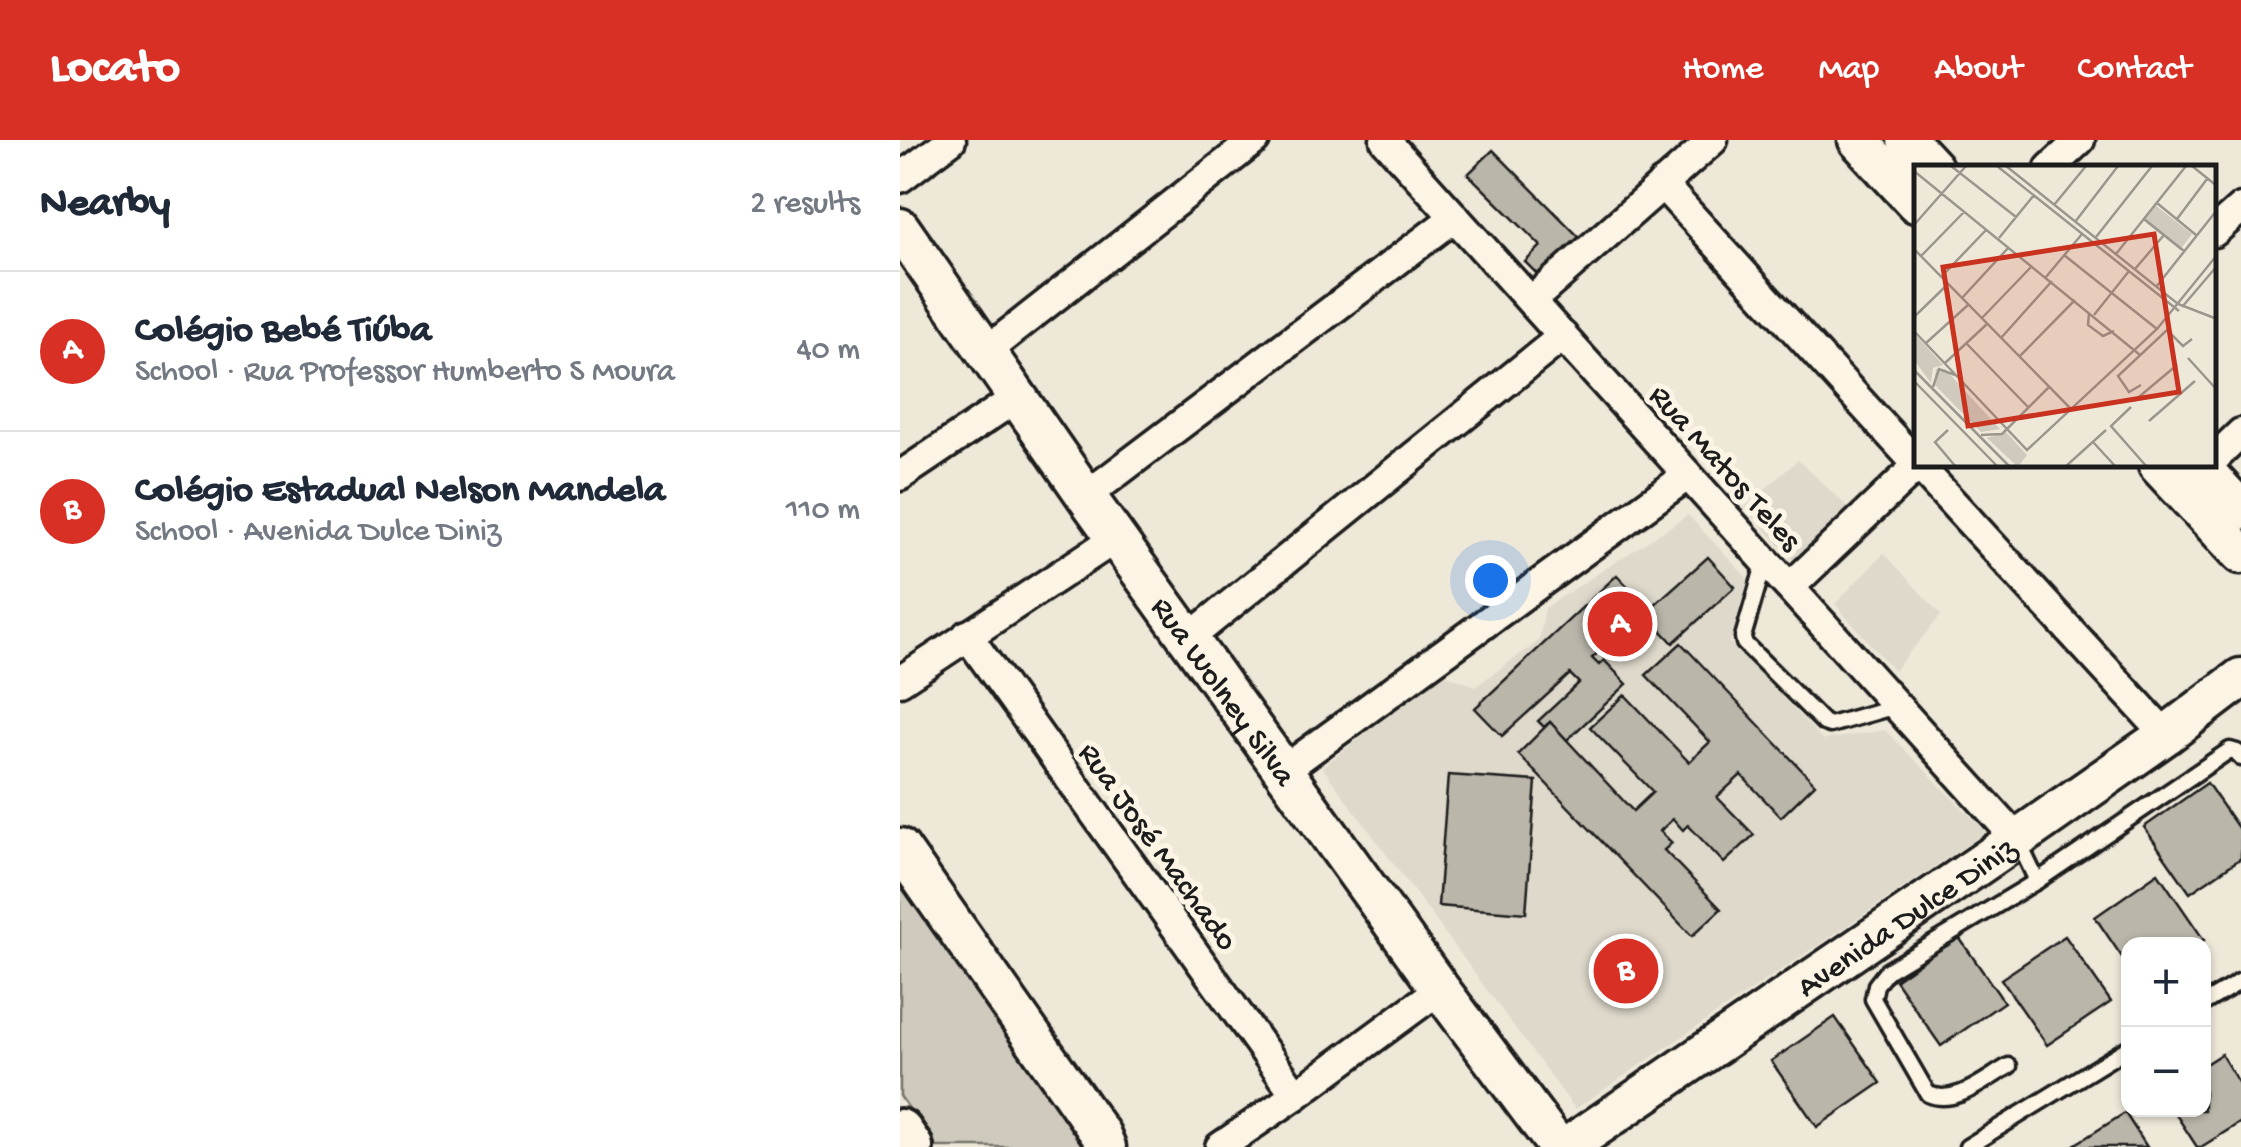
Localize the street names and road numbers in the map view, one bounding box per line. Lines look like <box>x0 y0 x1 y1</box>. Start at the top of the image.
street label: Rua Matos Teles <box>1639 378 1809 561</box>
street label: Rua Wolney Silva <box>1141 591 1303 796</box>
street label: Rua José Machado <box>1068 737 1244 959</box>
street label: Avenida Dulce Diniz <box>1791 831 2026 1008</box>

